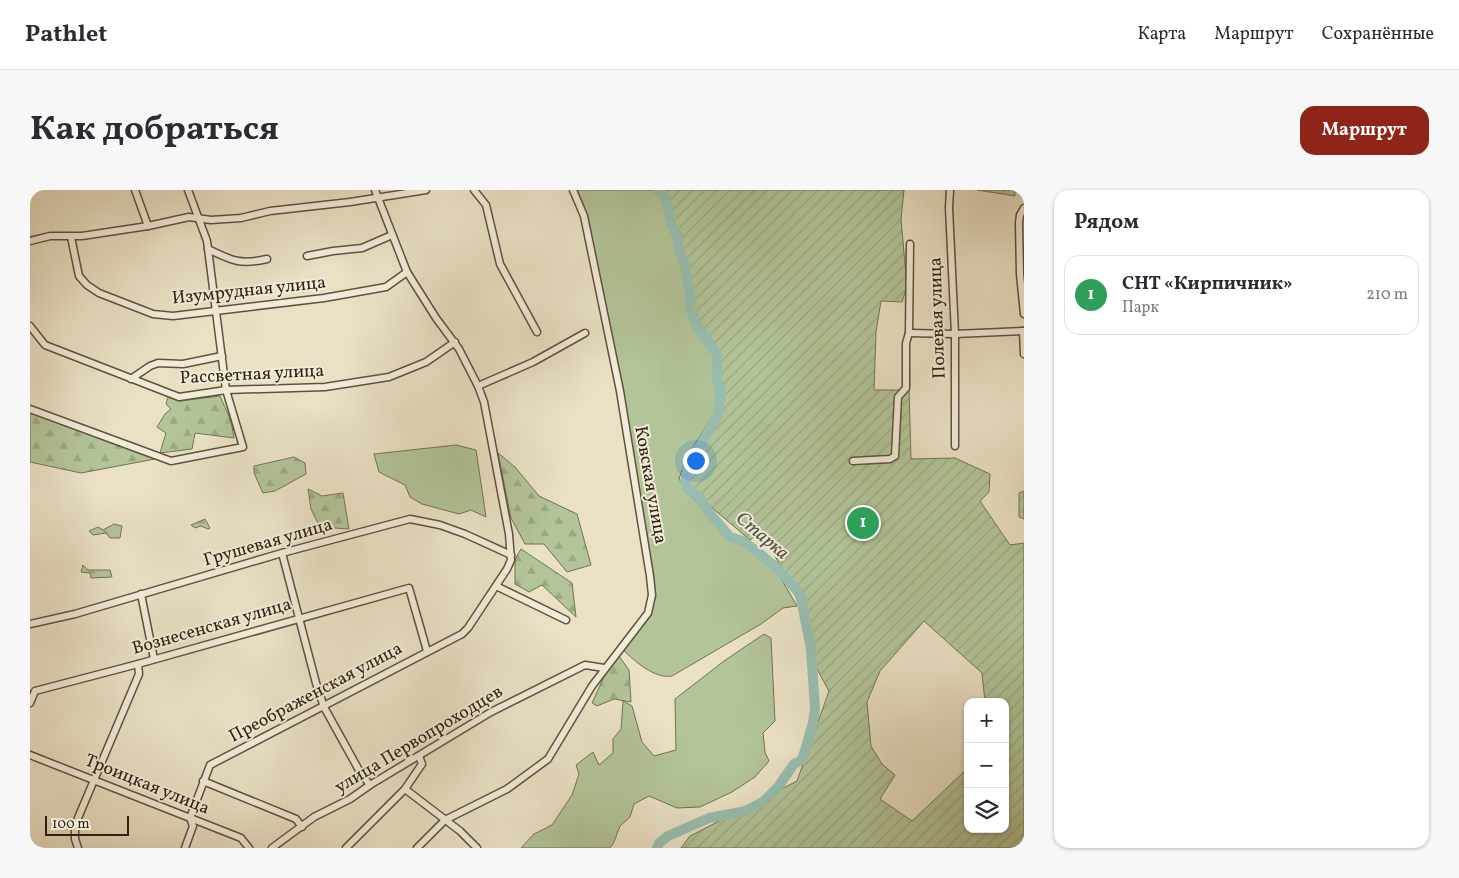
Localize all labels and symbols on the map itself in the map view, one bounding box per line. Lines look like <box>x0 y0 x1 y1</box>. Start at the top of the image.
street label: Полевая улица <box>923 257 953 379</box>
street label: Изумрудная улица <box>171 270 327 312</box>
street label: Рассветная улица <box>179 359 325 391</box>
street label: Ковская улица <box>627 424 673 546</box>
your location <box>683 448 709 474</box>
pin: 1 <box>847 504 879 542</box>
water label: Старка <box>730 506 794 566</box>
street label: Грушевая улица <box>200 513 336 573</box>
street label: Вознесенская улица <box>129 592 295 662</box>
street label: Преображенская улица <box>225 637 407 749</box>
street label: улица Первопроходцев <box>330 680 508 800</box>
street label: Троицкая улица <box>81 749 213 821</box>
scale bar <box>45 813 129 836</box>

